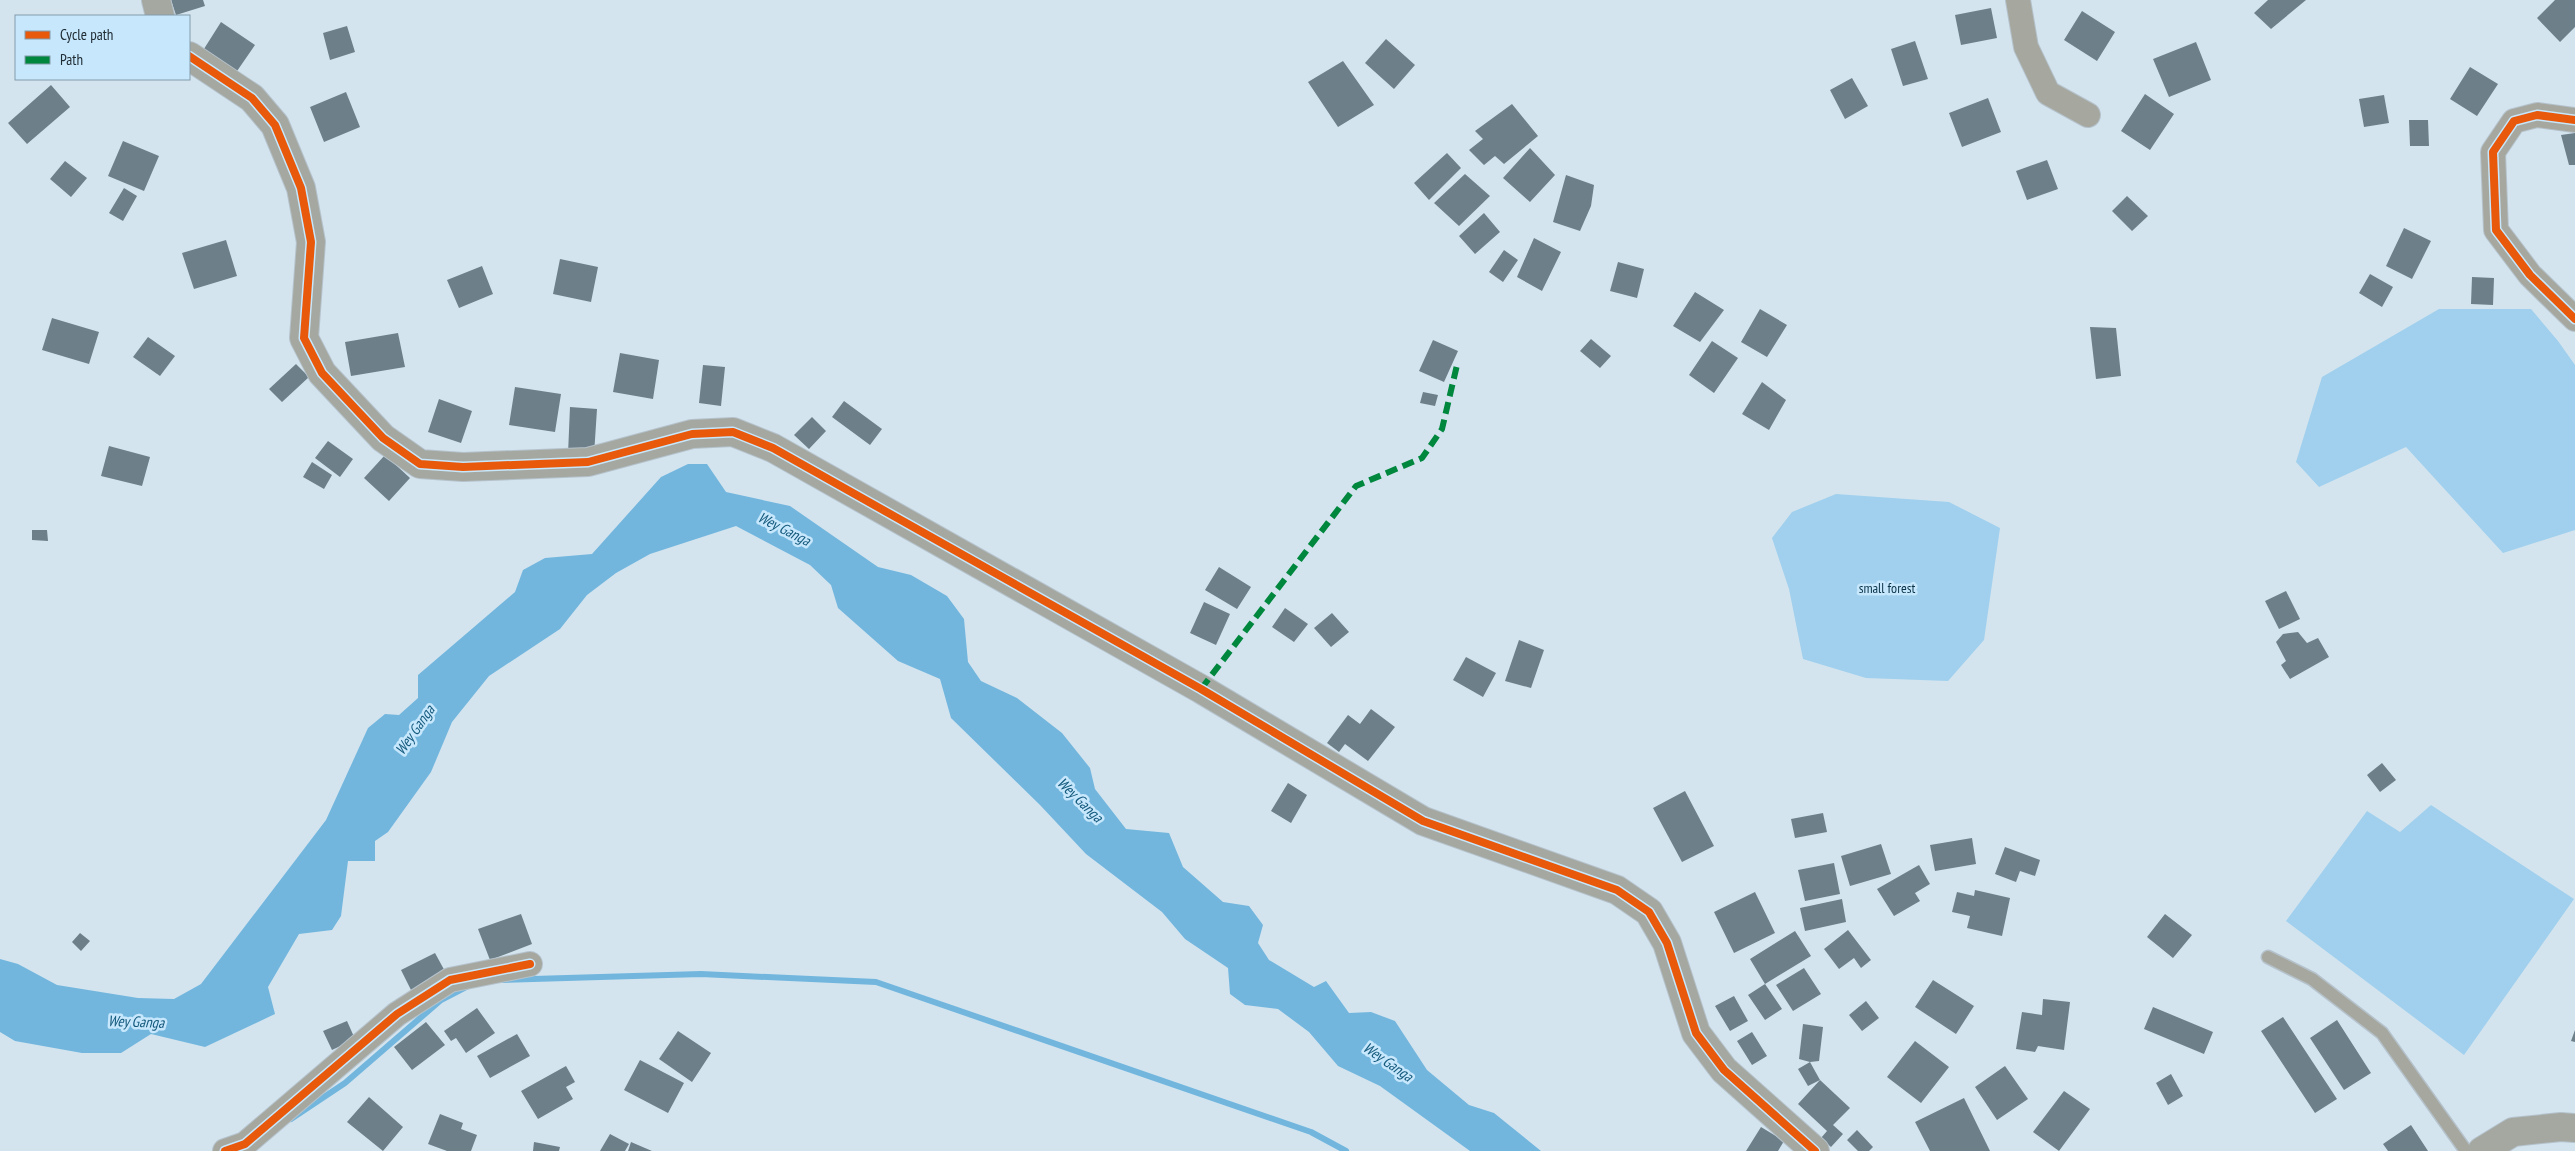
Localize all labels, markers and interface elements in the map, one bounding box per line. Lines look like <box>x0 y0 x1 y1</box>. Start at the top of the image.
legend <box>15 15 190 80</box>
text: Cycle path <box>60 25 113 44</box>
text: Path <box>60 50 83 69</box>
water label: Wey Ganga <box>755 507 815 550</box>
park label: small forest <box>1859 579 1915 597</box>
water label: Wey Ganga <box>391 700 439 758</box>
water label: Wey Ganga <box>1053 773 1108 827</box>
water label: Wey Ganga <box>108 1011 165 1032</box>
water label: Wey Ganga <box>1360 1038 1418 1086</box>

